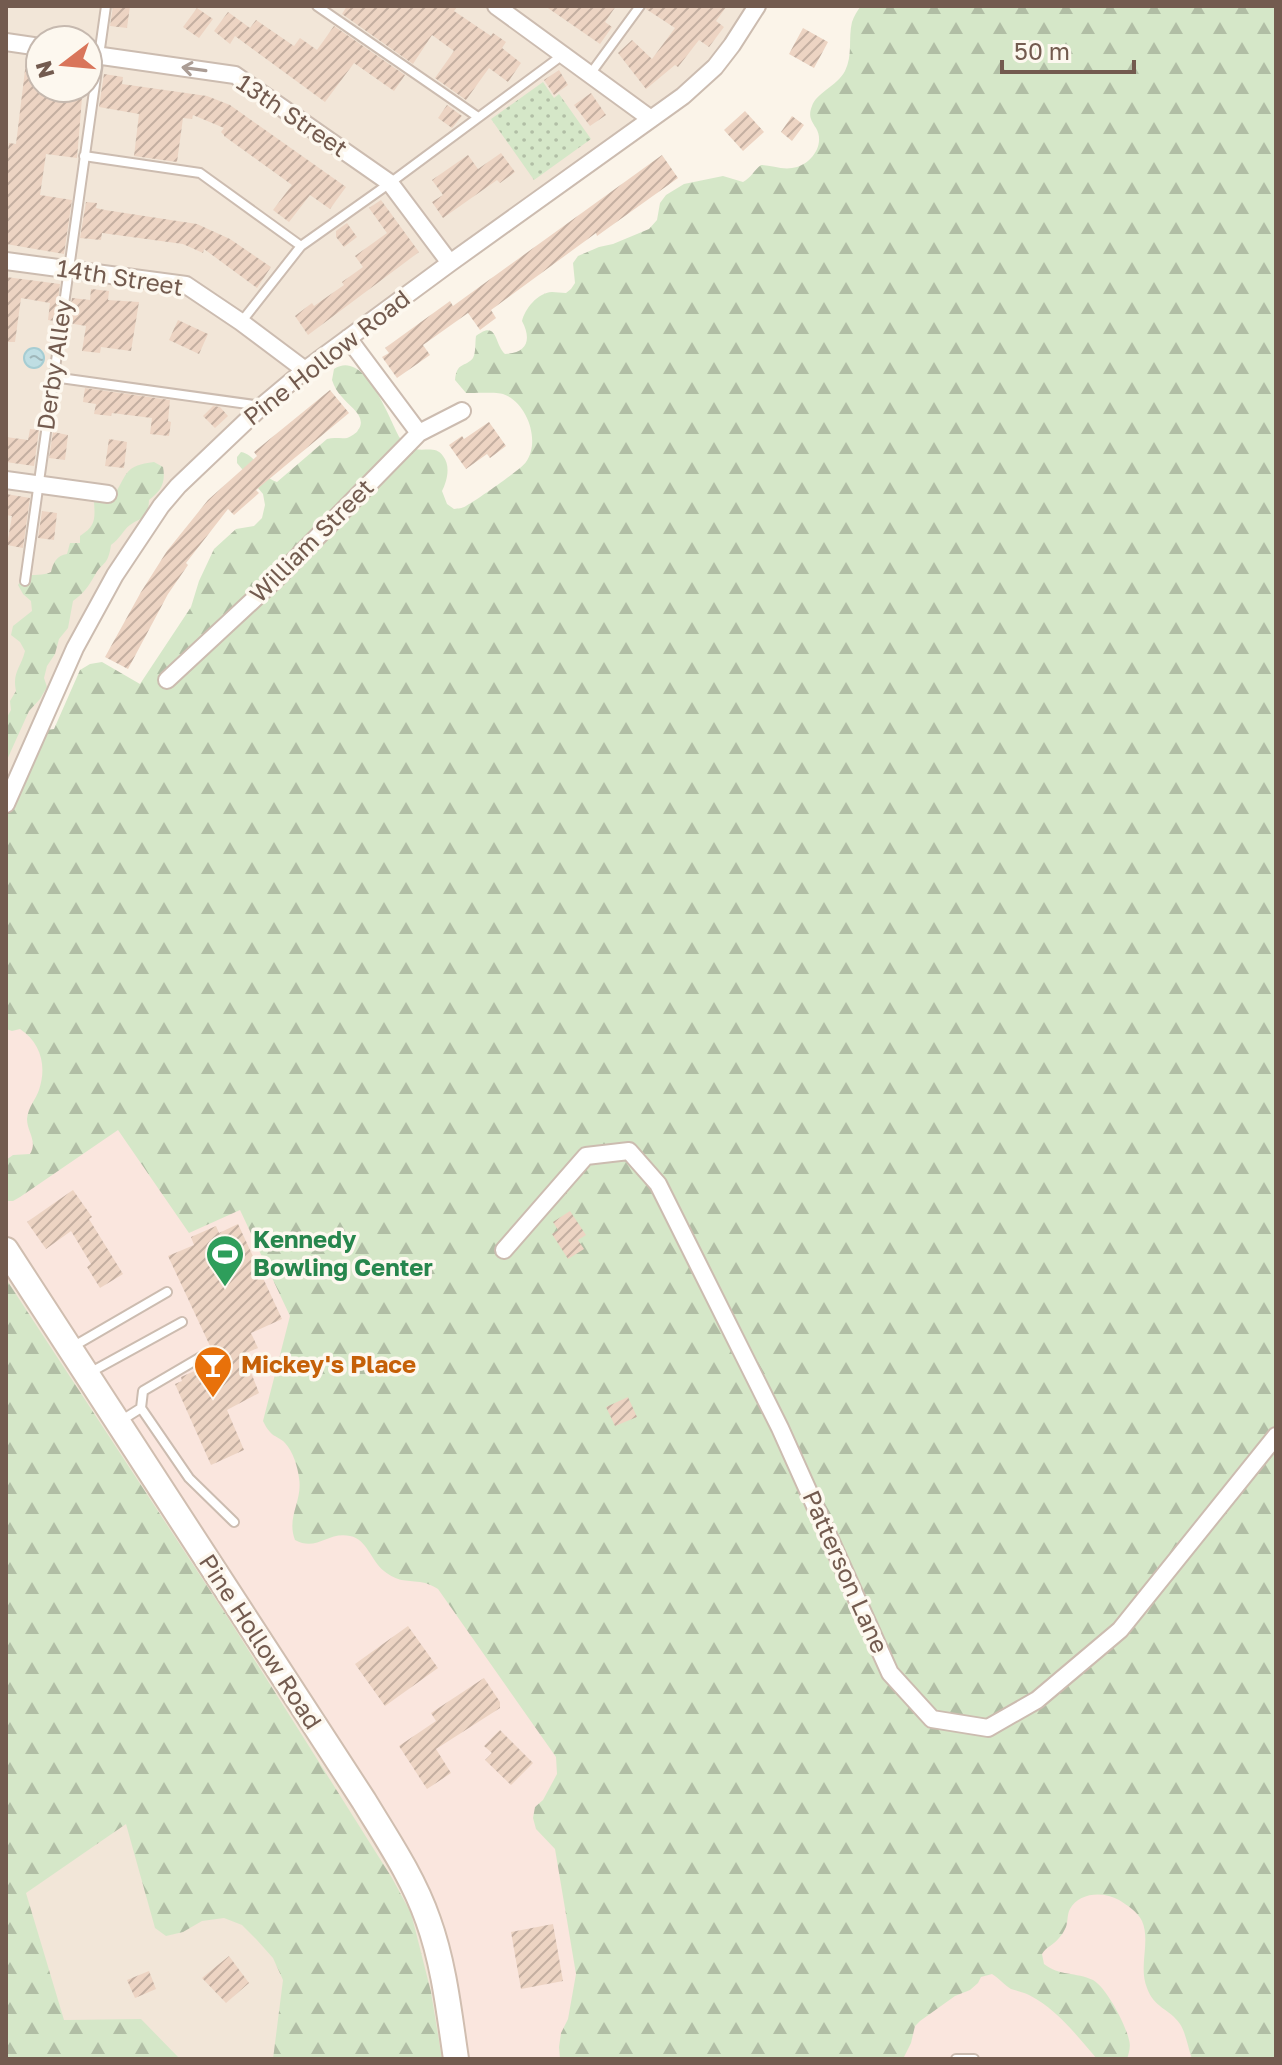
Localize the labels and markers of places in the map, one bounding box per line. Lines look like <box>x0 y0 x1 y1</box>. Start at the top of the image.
place label: Kennedy Bowling Center <box>253 1224 433 1281</box>
sports icon: Kennedy Bowling Center <box>204 1233 246 1288</box>
bar icon: Mickey's Place <box>192 1344 234 1399</box>
place label: Mickey's Place <box>241 1349 416 1378</box>

